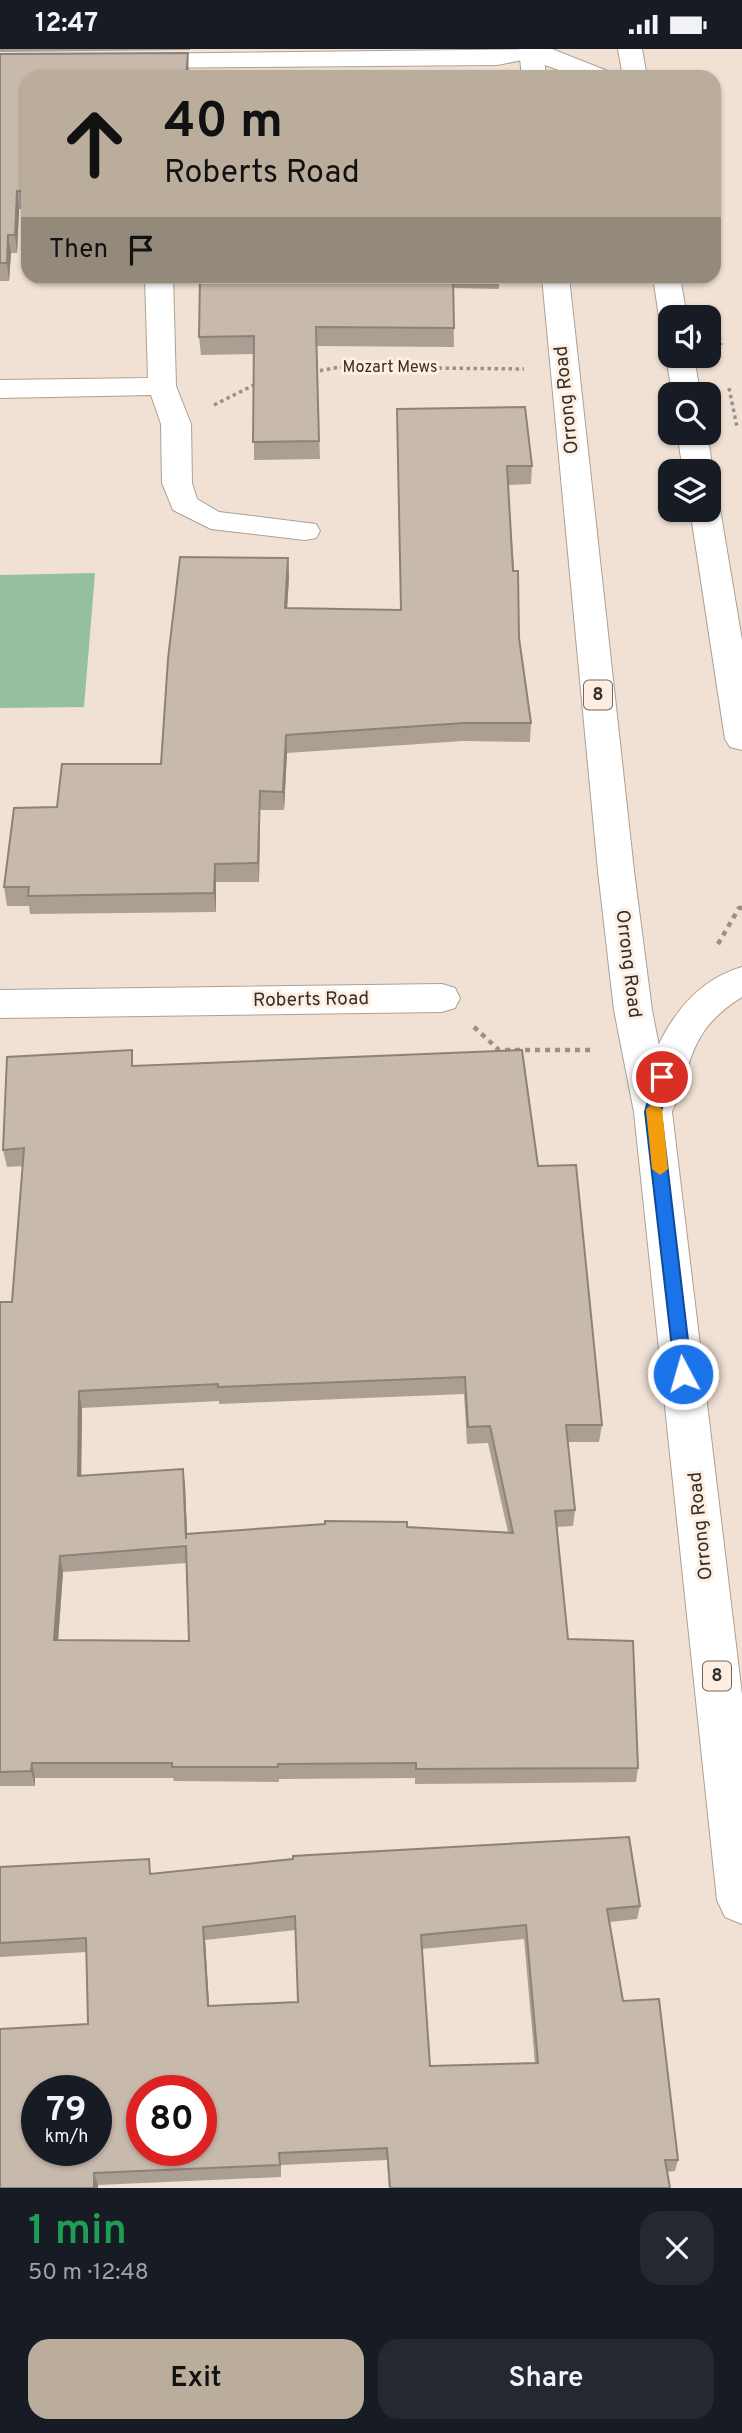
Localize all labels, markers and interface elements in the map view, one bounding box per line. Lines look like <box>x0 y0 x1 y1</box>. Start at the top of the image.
text: 12:47 <box>35 8 98 41</box>
text: 40 m <box>164 93 283 155</box>
icon: ahead <box>49 98 140 189</box>
text: Roberts Road <box>164 154 360 194</box>
icon: arrive <box>122 231 160 269</box>
text: Then <box>49 234 108 267</box>
map controls <box>658 305 721 522</box>
button: sound <box>658 305 721 368</box>
street label: Orrong Road <box>549 345 585 455</box>
street label: Mozart Mews <box>343 358 437 378</box>
button: search <box>658 382 721 445</box>
button: layers <box>658 459 721 522</box>
road number: 8 <box>584 681 612 709</box>
street label: Orrong Road <box>609 909 647 1019</box>
street label: Roberts Road <box>253 987 369 1013</box>
pin <box>632 1047 692 1107</box>
icon: arrive <box>643 1058 681 1096</box>
position arrow <box>646 1337 720 1411</box>
street label: Orrong Road <box>683 1471 719 1581</box>
road number: 8 <box>703 1661 731 1691</box>
speed limit sign: 80 <box>126 2075 217 2166</box>
text: 79 <box>46 2089 87 2133</box>
text: km/h <box>45 2126 88 2149</box>
text: 1 min <box>28 2206 127 2259</box>
button: close <box>640 2211 714 2285</box>
text: 50 m · 12:48 <box>28 2259 149 2288</box>
button: Exit <box>28 2339 364 2419</box>
button: Share <box>378 2339 714 2419</box>

